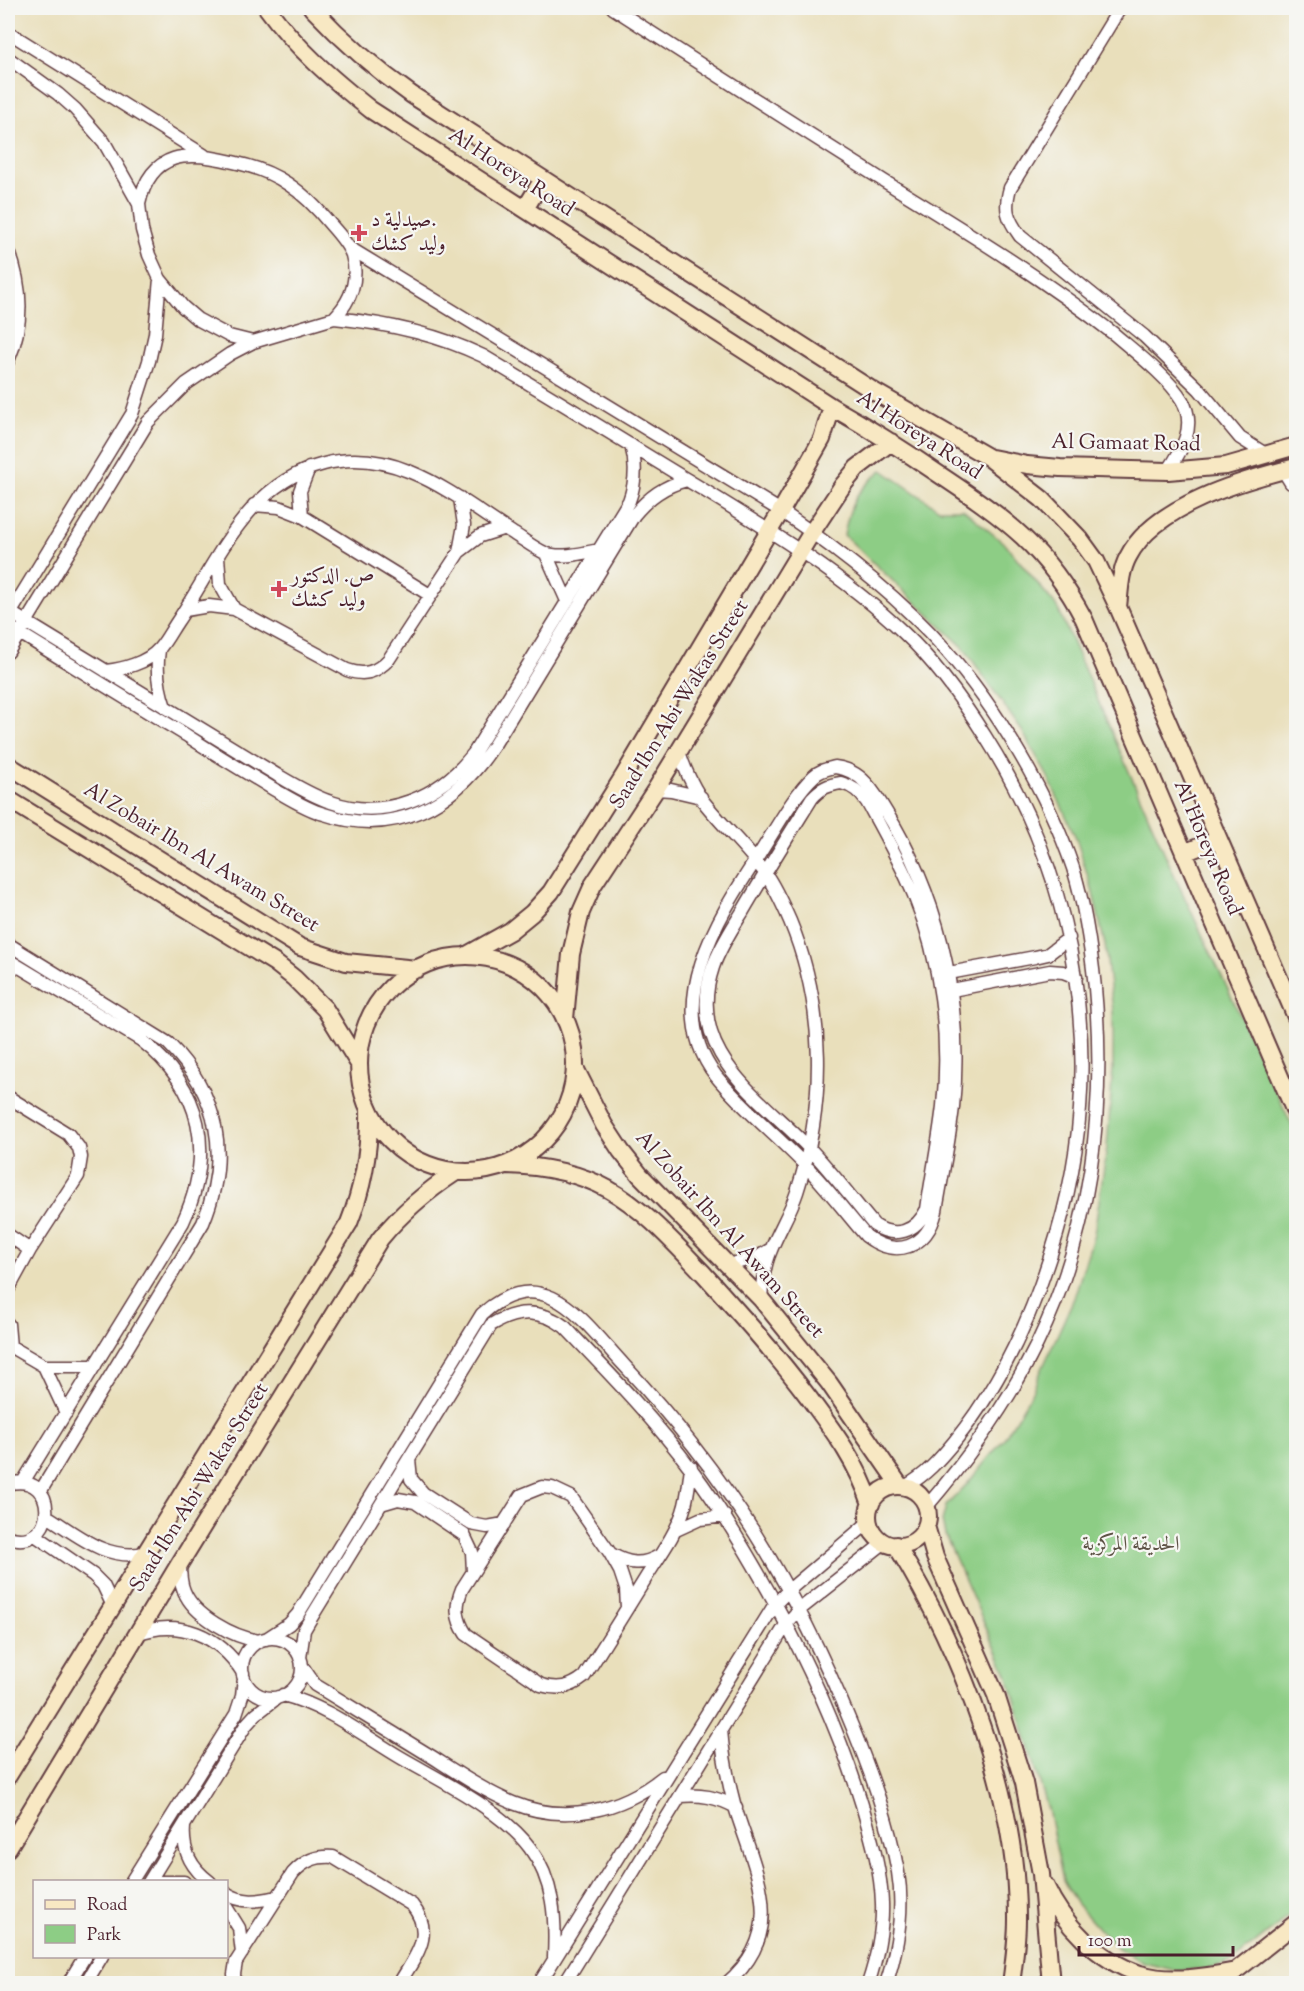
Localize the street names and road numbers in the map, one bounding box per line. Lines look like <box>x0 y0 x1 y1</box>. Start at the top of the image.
street label: Al Horeya Road <box>442 121 580 225</box>
street label: Al Horeya Road <box>850 384 988 488</box>
street label: Al Gamaat Road <box>1051 428 1201 460</box>
street label: Saad Ibn Abi Wakas Street <box>603 594 757 816</box>
street label: Al Zobair Ibn Al Awam Street <box>77 776 325 940</box>
street label: Al Horeya Road <box>1165 776 1249 921</box>
street label: Al Zobair Ibn Al Awam Street <box>627 1125 831 1345</box>
street label: Saad Ibn Abi Wakas Street <box>123 1377 277 1599</box>

